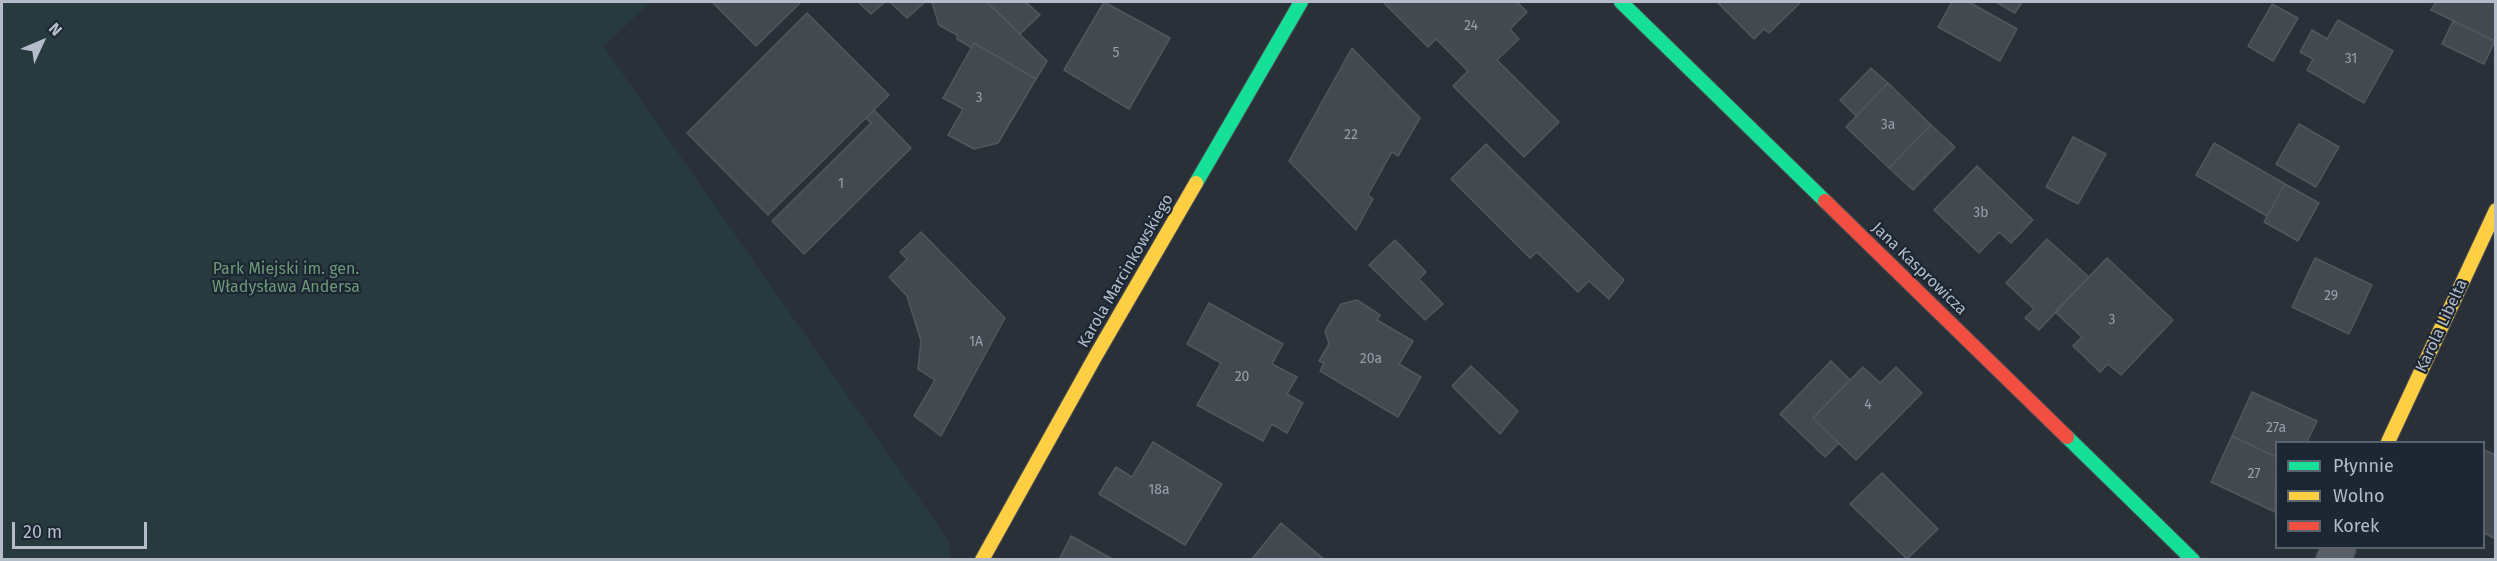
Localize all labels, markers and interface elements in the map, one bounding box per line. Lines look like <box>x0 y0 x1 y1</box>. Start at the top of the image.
north arrow <box>12 12 72 72</box>
house number: 24 <box>1464 18 1478 34</box>
text: N <box>45 19 66 40</box>
house number: 5 <box>1112 45 1120 61</box>
house number: 31 <box>2345 51 2357 67</box>
house number: 3 <box>976 90 982 106</box>
house number: 3a <box>1881 117 1895 133</box>
house number: 22 <box>1344 127 1358 143</box>
house number: 1 <box>838 176 844 192</box>
street label: Karola Marcinkowskiego <box>1074 191 1178 351</box>
house number: 3b <box>1973 205 1989 221</box>
street label: Jana Kasprowicza <box>1867 219 1971 319</box>
park label: Park Miejski im. gen. Władysława Andersa <box>212 260 360 298</box>
street label: Karola Libelta <box>2412 276 2472 376</box>
house number: 29 <box>2324 288 2338 304</box>
house number: 3 <box>2109 312 2115 328</box>
house number: 1A <box>969 334 983 350</box>
house number: 20a <box>1360 351 1382 367</box>
house number: 20 <box>1235 369 1249 385</box>
house number: 4 <box>1864 397 1872 413</box>
house number: 27a <box>2266 420 2286 436</box>
legend <box>2275 441 2485 549</box>
text: Płynnie <box>2333 455 2394 477</box>
house number: 27 <box>2247 466 2261 482</box>
house number: 18a <box>1148 482 1170 498</box>
text: Wolno <box>2333 485 2385 507</box>
scale bar <box>15 510 150 548</box>
text: Korek <box>2333 515 2379 537</box>
text: 20 m <box>23 521 62 543</box>

